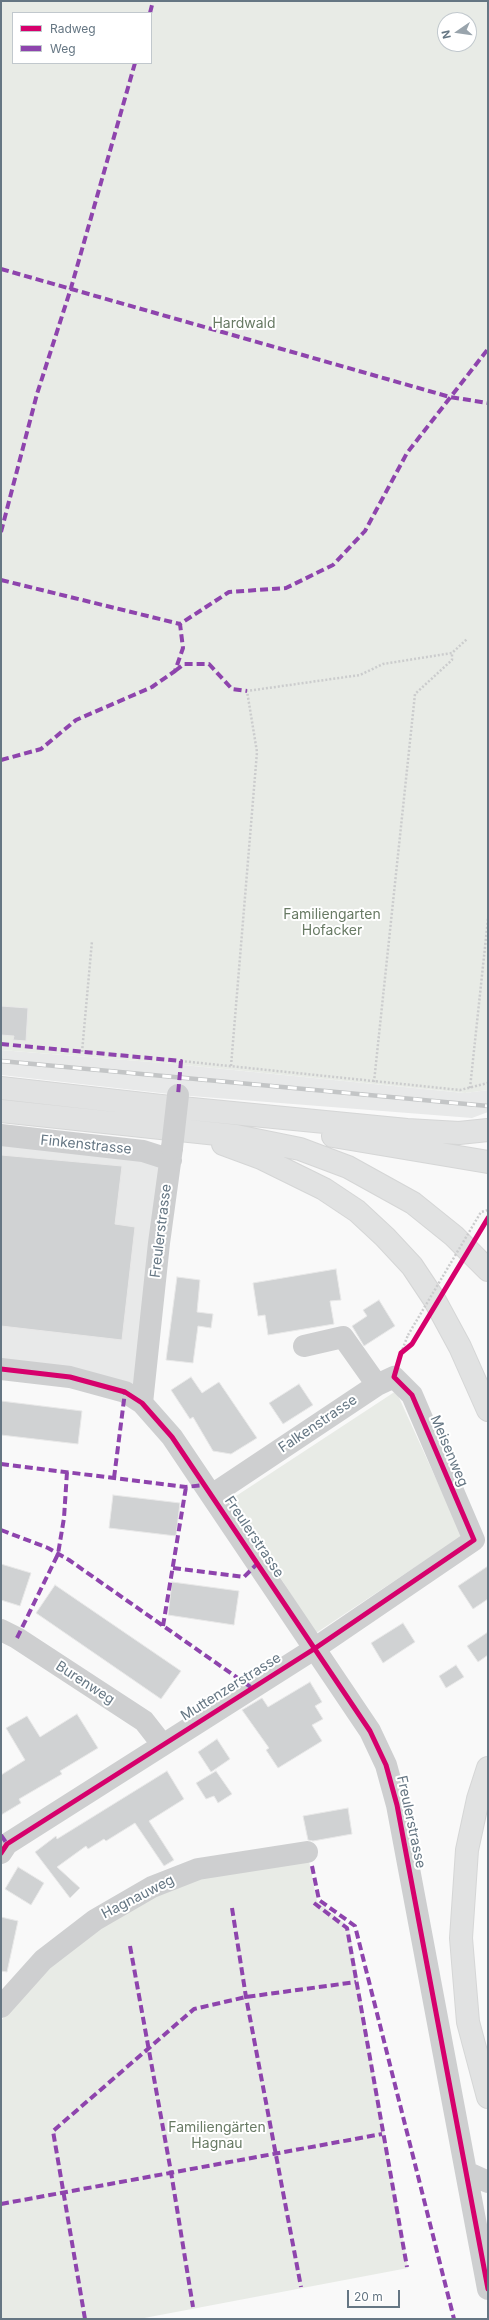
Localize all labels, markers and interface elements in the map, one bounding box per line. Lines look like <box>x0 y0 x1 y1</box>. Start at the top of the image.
legend <box>12 12 152 64</box>
north arrow <box>437 12 477 52</box>
text: Radweg <box>50 21 96 36</box>
text: N <box>439 29 454 40</box>
text: Weg <box>50 41 76 56</box>
park label: Hardwald <box>212 316 276 332</box>
park label: Familiengarten Hofacker <box>283 907 381 940</box>
street label: Finkenstrasse <box>39 1132 133 1158</box>
street label: Freulerstrasse <box>147 1183 175 1279</box>
street label: Falkenstrasse <box>276 1392 360 1456</box>
street label: Meisenweg <box>426 1413 472 1489</box>
street label: Freulerstrasse <box>221 1493 287 1581</box>
street label: Muttenzerstrasse <box>178 1649 284 1725</box>
street label: Burenweg <box>52 1658 118 1708</box>
street label: Freulerstrasse <box>393 1774 429 1870</box>
street label: Hagnauweg <box>99 1872 177 1922</box>
park label: Familiengärten Hagnau <box>168 2120 266 2152</box>
scale bar <box>349 2282 402 2308</box>
text: 20 m <box>354 2289 383 2304</box>

